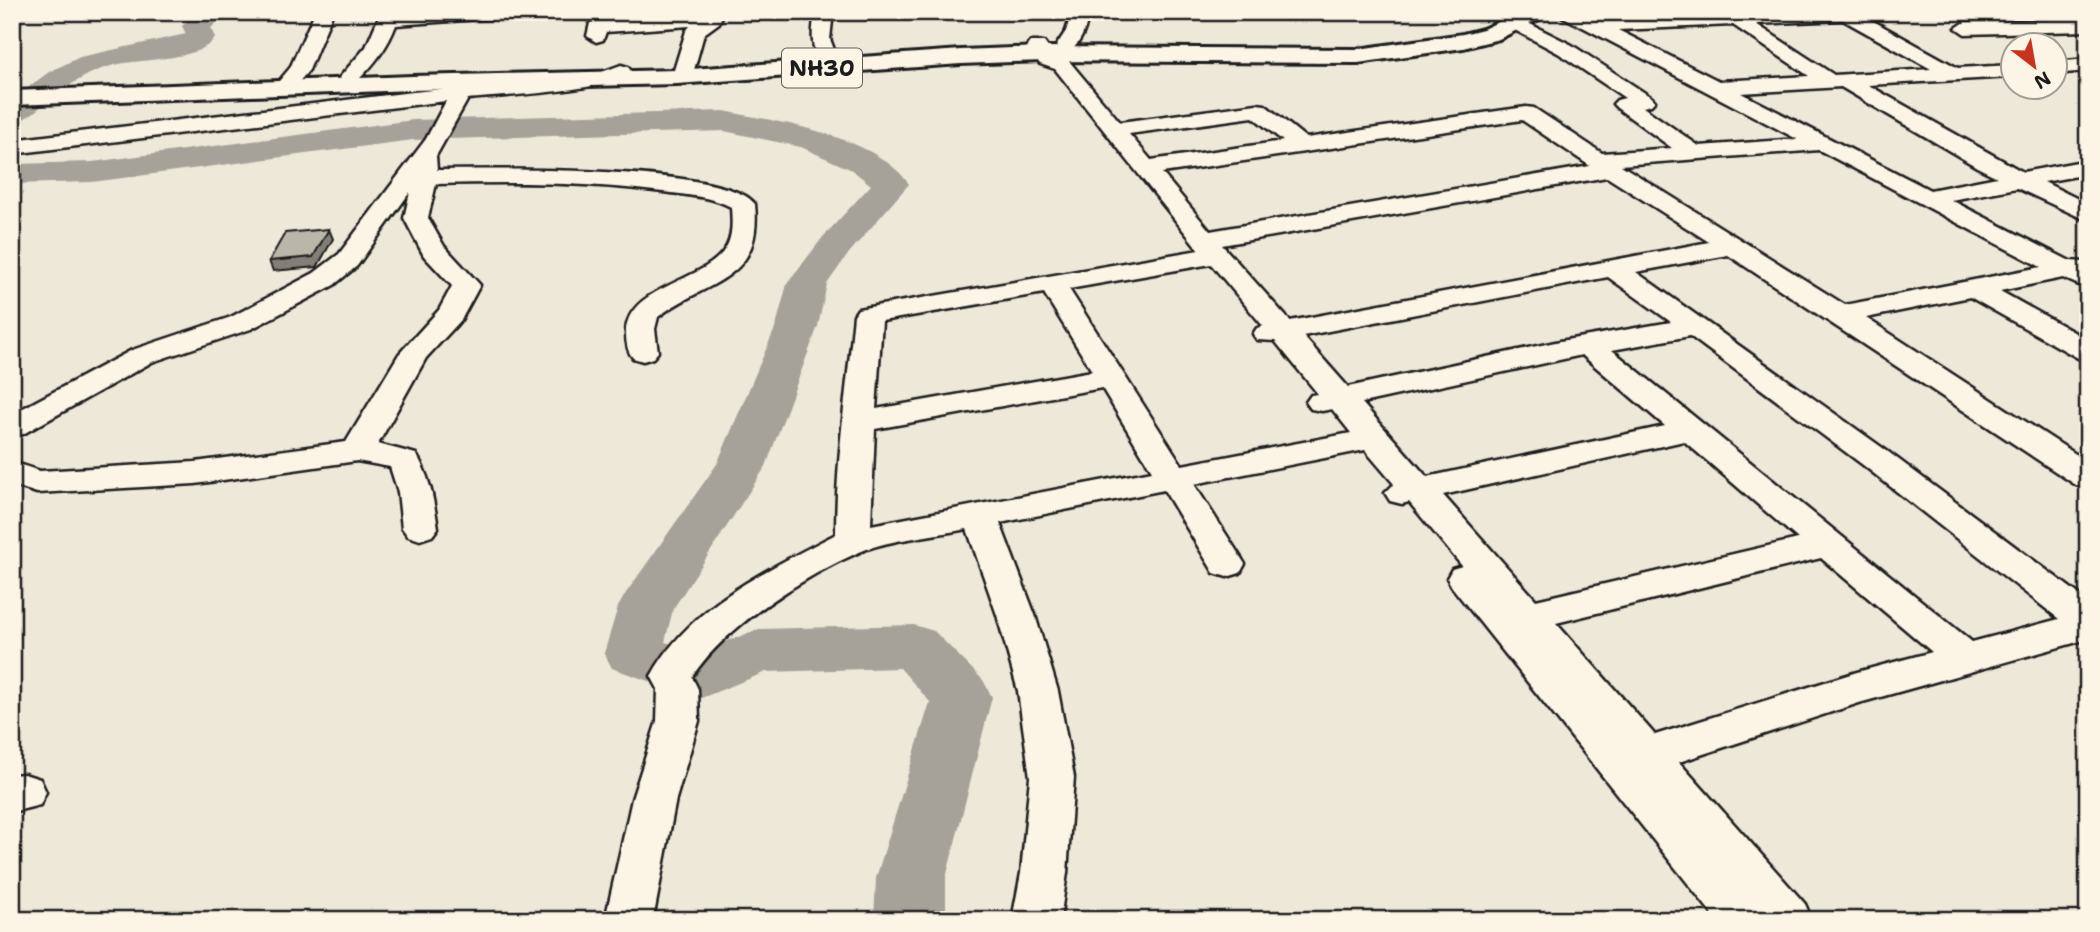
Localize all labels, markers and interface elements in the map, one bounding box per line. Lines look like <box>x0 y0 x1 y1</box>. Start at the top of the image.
north arrow <box>1998 32 2068 102</box>
road number: NH30 <box>782 48 862 88</box>
text: N <box>2030 66 2055 95</box>

